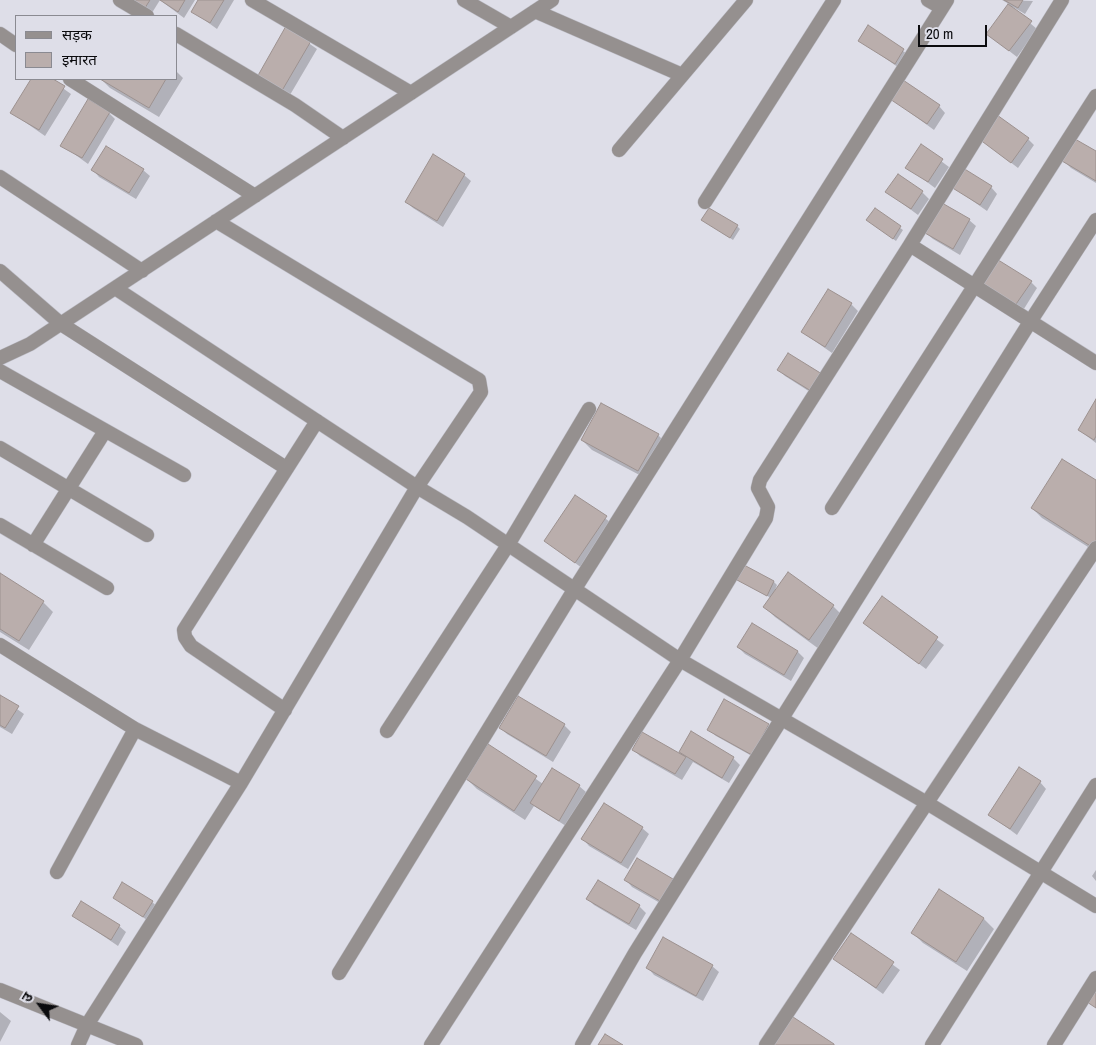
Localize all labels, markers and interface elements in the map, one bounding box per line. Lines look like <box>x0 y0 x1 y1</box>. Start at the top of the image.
legend <box>15 15 178 80</box>
scale bar <box>921 15 990 47</box>
text: 20 m <box>926 23 953 44</box>
text: सड़क <box>62 24 92 45</box>
text: इमारत <box>62 49 97 70</box>
north arrow <box>15 980 65 1030</box>
text: उ <box>17 989 37 1005</box>

